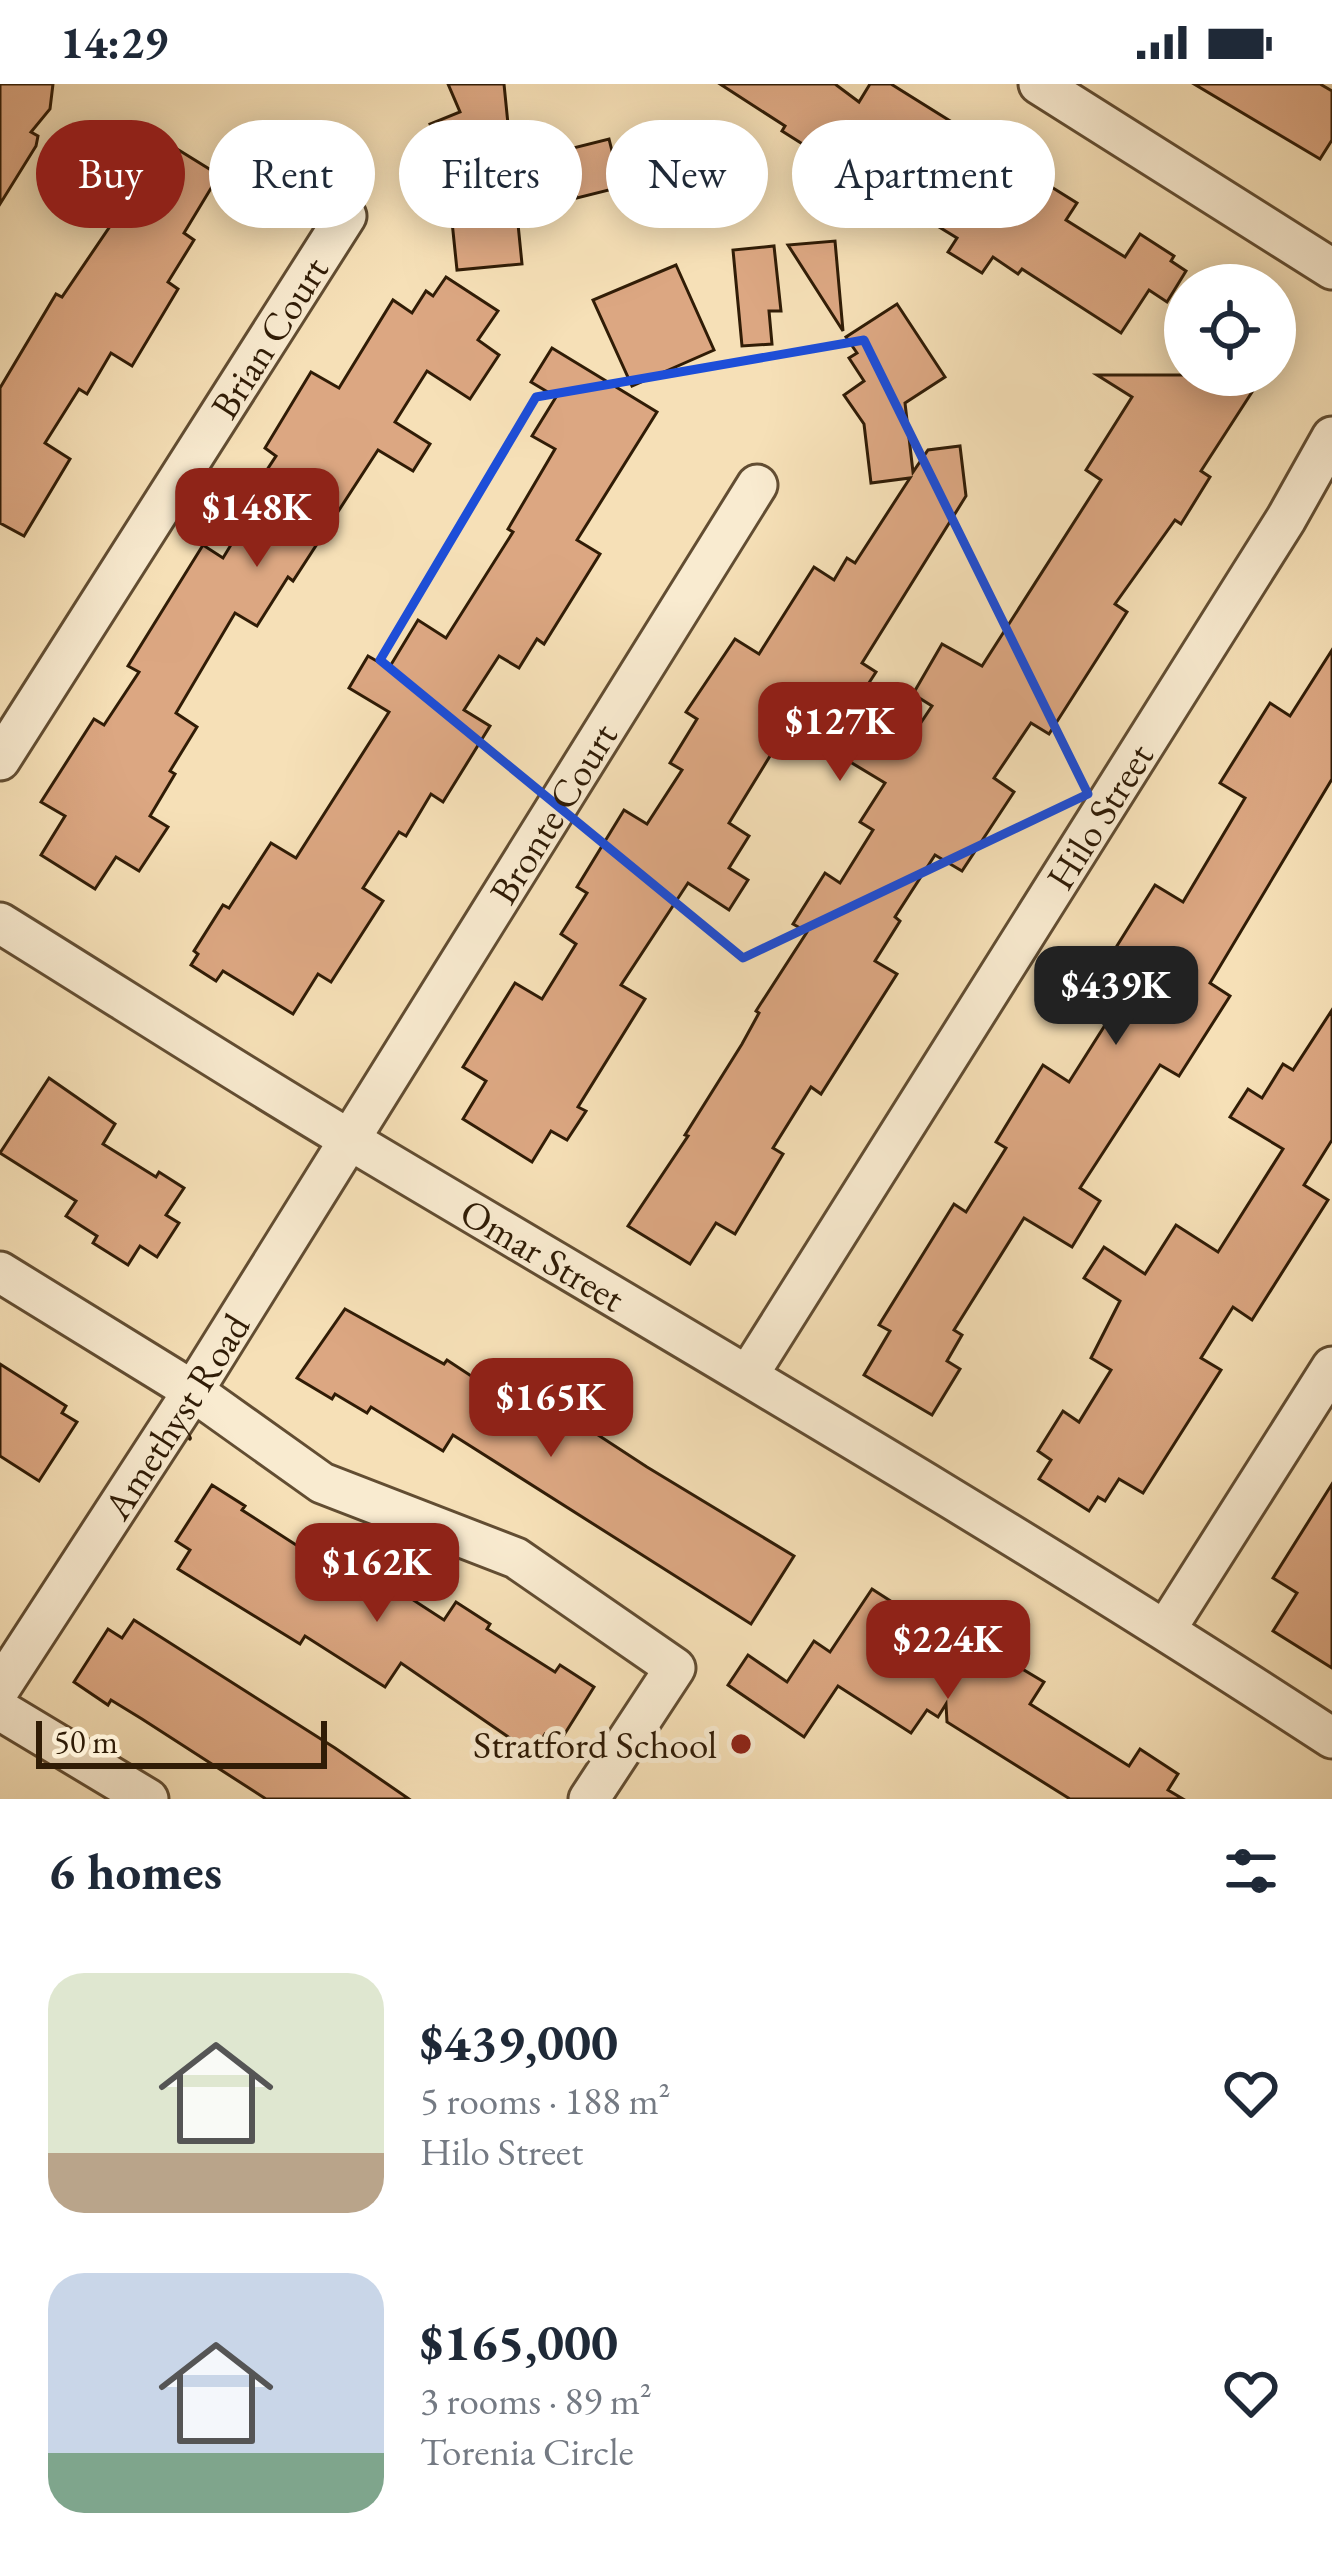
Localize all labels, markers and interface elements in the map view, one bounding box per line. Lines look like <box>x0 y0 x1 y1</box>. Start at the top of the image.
text: 14:29 <box>60 13 168 71</box>
chip: Buy <box>36 120 185 228</box>
chip: Rent <box>209 120 375 228</box>
chip: Filters <box>399 120 582 228</box>
chip: New <box>606 120 768 228</box>
chip: Apartment <box>792 120 1055 228</box>
street label: Brian Court <box>199 247 340 428</box>
map controls <box>1164 264 1296 396</box>
button: locate <box>1164 264 1296 396</box>
pin: $148K <box>173 468 341 570</box>
text: $148K <box>202 481 312 532</box>
pin: $127K <box>756 682 924 784</box>
text: $127K <box>785 695 895 746</box>
street label: Bronte Court <box>478 713 629 913</box>
street label: Hilo Street <box>1035 734 1165 899</box>
pin: $439K <box>1032 946 1200 1048</box>
text: $439K <box>1061 959 1171 1010</box>
street label: Omar Street <box>451 1186 634 1323</box>
street label: Amethyst Road <box>91 1304 261 1530</box>
pin: $165K <box>467 1358 635 1460</box>
text: $165K <box>496 1371 606 1422</box>
pin: $162K <box>293 1523 461 1625</box>
text: $162K <box>322 1536 432 1587</box>
pin: $224K <box>864 1600 1032 1702</box>
text: $224K <box>893 1613 1003 1664</box>
scale bar <box>36 1715 327 1768</box>
place label: Stratford School <box>473 1719 717 1770</box>
text: 50 m <box>54 1720 118 1763</box>
marker: Stratford School <box>728 1731 754 1757</box>
text: 6 homes <box>48 1838 222 1904</box>
icon: filters <box>1218 1838 1284 1904</box>
text: $439,000 <box>420 2009 618 2075</box>
icon: home <box>144 2021 288 2165</box>
icon: heart <box>1218 2060 1284 2126</box>
text: 5 rooms · 188 m² <box>420 2075 671 2126</box>
text: Hilo Street <box>420 2126 583 2177</box>
text: $165,000 <box>420 2309 618 2375</box>
icon: home <box>144 2321 288 2465</box>
icon: heart <box>1218 2360 1284 2426</box>
text: 3 rooms · 89 m² <box>420 2375 652 2426</box>
text: Torenia Circle <box>420 2426 634 2477</box>

